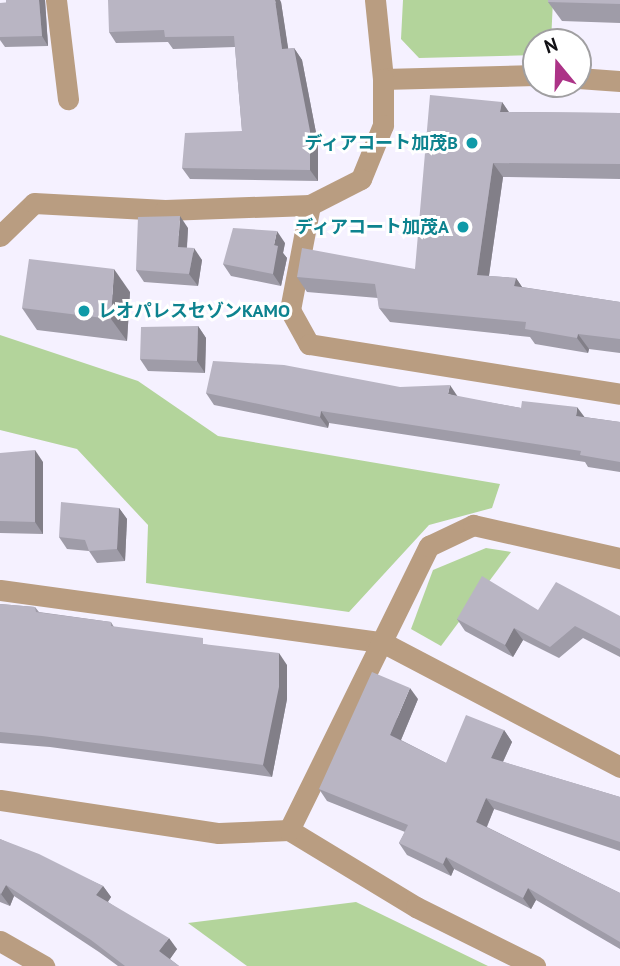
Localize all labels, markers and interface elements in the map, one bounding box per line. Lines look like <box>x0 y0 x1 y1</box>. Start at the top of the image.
north arrow <box>522 28 592 98</box>
text: N <box>541 32 561 58</box>
place label: ディアコート加茂B <box>303 132 458 154</box>
marker: ディアコート加茂B <box>464 135 480 151</box>
place label: ディアコート加茂A <box>294 216 449 238</box>
marker: ディアコート加茂A <box>455 219 471 235</box>
place label: レオパレスセゾンKAMO <box>98 300 290 322</box>
marker: レオパレスセゾンKAMO <box>76 303 92 319</box>

